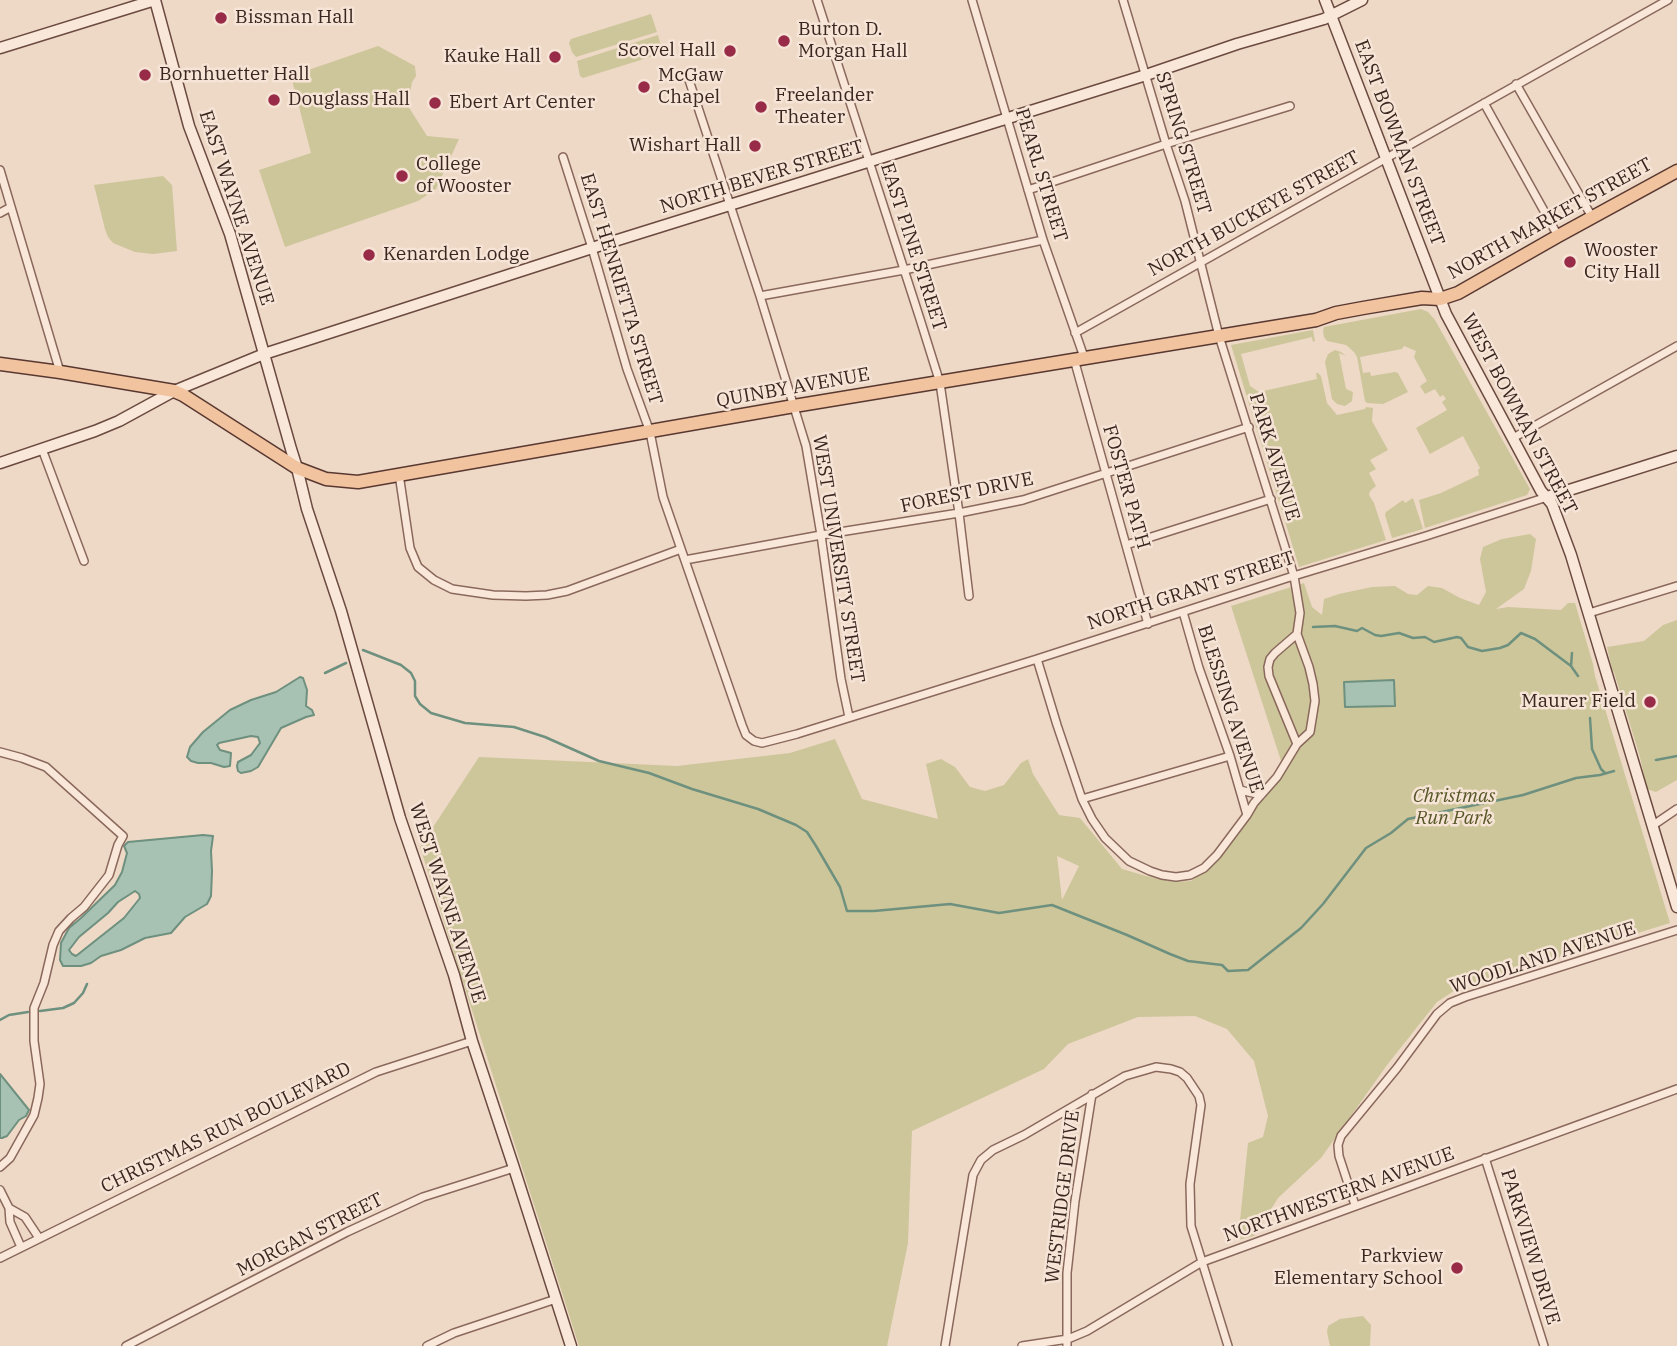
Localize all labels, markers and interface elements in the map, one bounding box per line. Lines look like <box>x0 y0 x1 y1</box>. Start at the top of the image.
place label: Bissman Hall <box>235 7 354 29</box>
marker: Bissman Hall <box>213 10 229 26</box>
place label: Burton D. Morgan Hall <box>798 19 908 63</box>
marker: Burton D. Morgan Hall <box>776 33 792 49</box>
street label: EAST BOWMAN STREET <box>1349 37 1449 249</box>
place label: Scovel Hall <box>618 40 716 62</box>
marker: Scovel Hall <box>722 43 738 59</box>
place label: Kauke Hall <box>444 46 541 68</box>
marker: Kauke Hall <box>547 49 563 65</box>
place label: Bornhuetter Hall <box>159 64 310 86</box>
place label: McGaw Chapel <box>658 65 723 109</box>
marker: Bornhuetter Hall <box>137 67 153 83</box>
street label: SPRING STREET <box>1150 69 1216 217</box>
marker: McGaw Chapel <box>636 79 652 95</box>
place label: Freelander Theater <box>775 85 874 129</box>
place label: Douglass Hall <box>288 89 410 111</box>
marker: Douglass Hall <box>266 92 282 108</box>
place label: Ebert Art Center <box>449 92 595 114</box>
marker: Ebert Art Center <box>427 95 443 111</box>
marker: Freelander Theater <box>753 99 769 115</box>
street label: PEARL STREET <box>1010 106 1072 244</box>
street label: EAST WAYNE AVENUE <box>194 108 278 308</box>
place label: Wishart Hall <box>629 135 741 157</box>
street label: NORTH BEVER STREET <box>657 135 867 219</box>
marker: Wishart Hall <box>747 138 763 154</box>
street label: NORTH BUCKEYE STREET <box>1144 146 1364 282</box>
street label: NORTH MARKET STREET <box>1444 153 1656 285</box>
place label: College of Wooster <box>416 154 511 198</box>
street label: EAST PINE STREET <box>875 160 951 334</box>
marker: College of Wooster <box>394 168 410 184</box>
street label: EAST HENRIETTA STREET <box>575 171 667 407</box>
place label: Wooster City Hall <box>1584 240 1660 284</box>
place label: Kenarden Lodge <box>383 244 530 266</box>
marker: Kenarden Lodge <box>361 247 377 263</box>
marker: Wooster City Hall <box>1562 254 1578 270</box>
street label: WEST BOWMAN STREET <box>1456 310 1582 518</box>
street label: QUINBY AVENUE <box>715 363 871 413</box>
street label: PARK AVENUE <box>1244 390 1304 524</box>
street label: FOSTER PATH <box>1097 422 1155 552</box>
street label: WEST UNIVERSITY STREET <box>807 433 869 685</box>
street label: FOREST DRIVE <box>898 468 1036 518</box>
street label: NORTH GRANT STREET <box>1085 547 1297 635</box>
street label: BLESSING AVENUE <box>1192 622 1268 796</box>
place label: Maurer Field <box>1521 691 1636 713</box>
marker: Maurer Field <box>1642 694 1658 710</box>
park label: Christmas Run Park <box>1413 786 1495 830</box>
street label: WEST WAYNE AVENUE <box>404 800 490 1006</box>
street label: WOODLAND AVENUE <box>1447 917 1639 999</box>
street label: CHRISTMAS RUN BOULEVARD <box>97 1057 355 1199</box>
street label: WESTRIDGE DRIVE <box>1041 1109 1085 1285</box>
street label: NORTHWESTERN AVENUE <box>1221 1143 1457 1247</box>
street label: PARKVIEW DRIVE <box>1495 1166 1565 1328</box>
street label: MORGAN STREET <box>233 1188 387 1282</box>
place label: Parkview Elementary School <box>1274 1246 1443 1290</box>
marker: Parkview Elementary School <box>1449 1260 1465 1276</box>

